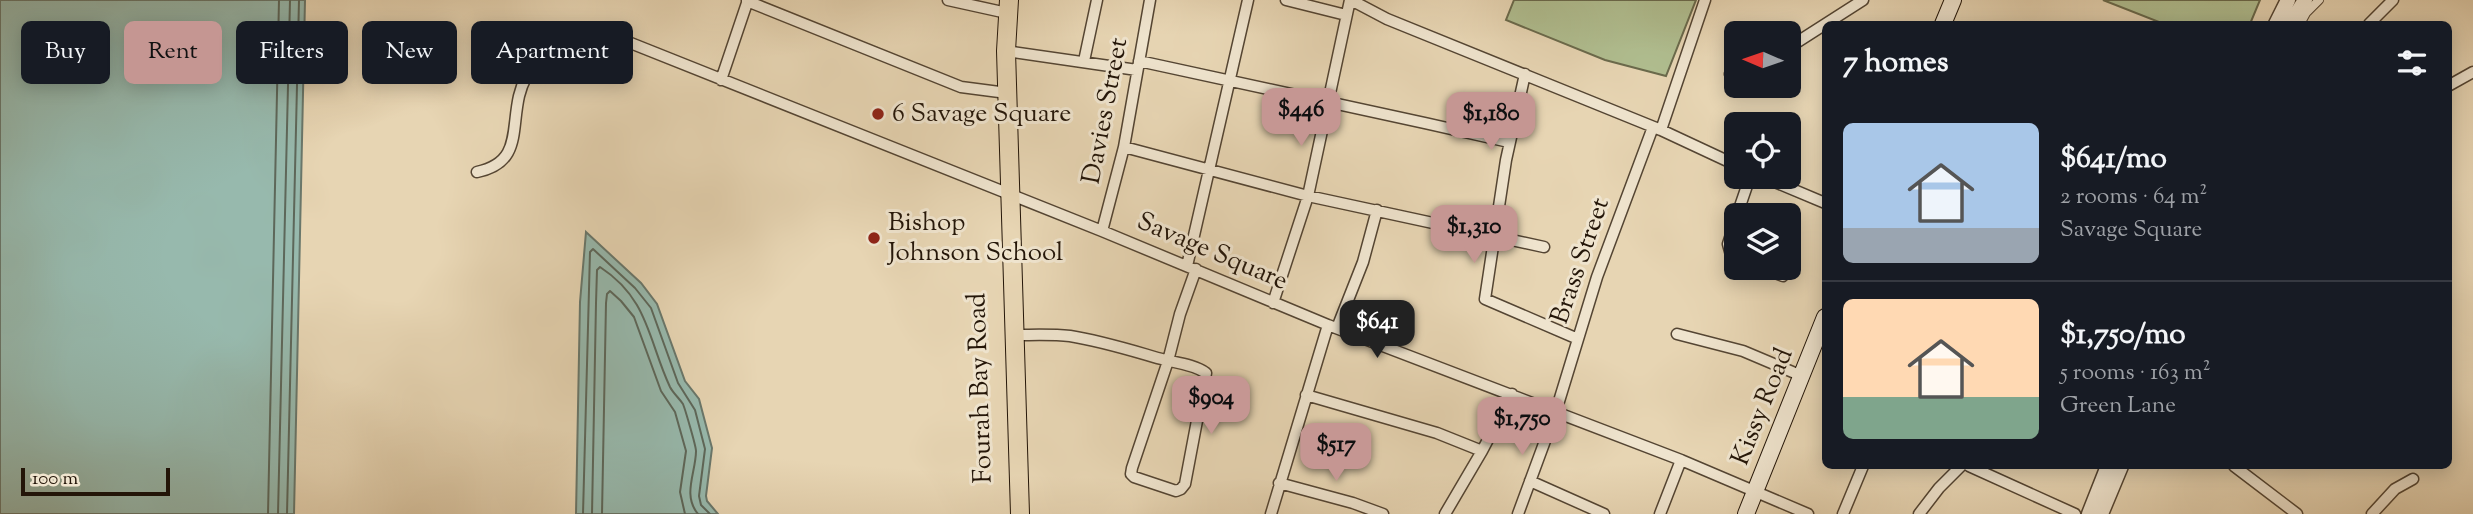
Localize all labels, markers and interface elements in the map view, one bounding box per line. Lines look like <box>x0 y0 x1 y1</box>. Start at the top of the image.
chip: Buy <box>21 21 110 84</box>
chip: Rent <box>124 21 222 84</box>
chip: Filters <box>236 21 348 84</box>
chip: New <box>362 21 457 84</box>
chip: Apartment <box>471 21 633 84</box>
north arrow <box>1724 21 1801 98</box>
map controls <box>1724 21 1801 280</box>
street label: Davies Street <box>1074 35 1138 187</box>
text: 7 homes <box>1843 42 1948 85</box>
icon: filters <box>2393 44 2431 82</box>
pin: $446 <box>1260 88 1342 148</box>
pin: $1,180 <box>1434 92 1548 152</box>
text: $446 <box>1278 94 1324 127</box>
place label: 6 Savage Square <box>892 96 1071 133</box>
text: $1,180 <box>1462 98 1520 131</box>
marker: 6 Savage Square <box>870 106 886 122</box>
button: locate <box>1724 112 1801 189</box>
text: $641/mo <box>2060 138 2167 181</box>
icon: home <box>1899 151 1983 235</box>
text: 2 rooms · 64 m² <box>2060 181 2207 214</box>
street label: Brass Street <box>1542 193 1620 329</box>
button: layers <box>1724 203 1801 280</box>
street label: Savage Square <box>1131 204 1293 300</box>
place label: Bishop Johnson School <box>886 205 1063 272</box>
pin: $1,310 <box>1417 205 1531 265</box>
text: $1,310 <box>1447 211 1501 244</box>
text: Savage Square <box>2060 214 2202 247</box>
marker: Bishop Johnson School <box>866 230 882 246</box>
street label: Fourah Bay Road <box>959 292 1003 484</box>
pin: $641 <box>1336 300 1418 360</box>
text: $641 <box>1356 306 1398 339</box>
text: $1,750/mo <box>2060 314 2186 357</box>
icon: home <box>1899 327 1983 411</box>
street label: Kissy Road <box>1723 342 1803 471</box>
text: 5 rooms · 163 m² <box>2060 357 2210 390</box>
pin: $904 <box>1170 376 1252 436</box>
text: $904 <box>1188 382 1234 415</box>
text: Green Lane <box>2060 390 2176 423</box>
pin: $1,750 <box>1465 398 1579 457</box>
text: $1,750 <box>1493 403 1551 436</box>
pin: $517 <box>1295 424 1377 483</box>
text: $517 <box>1316 429 1356 462</box>
scale bar <box>21 465 170 497</box>
text: 100 m <box>32 466 78 493</box>

